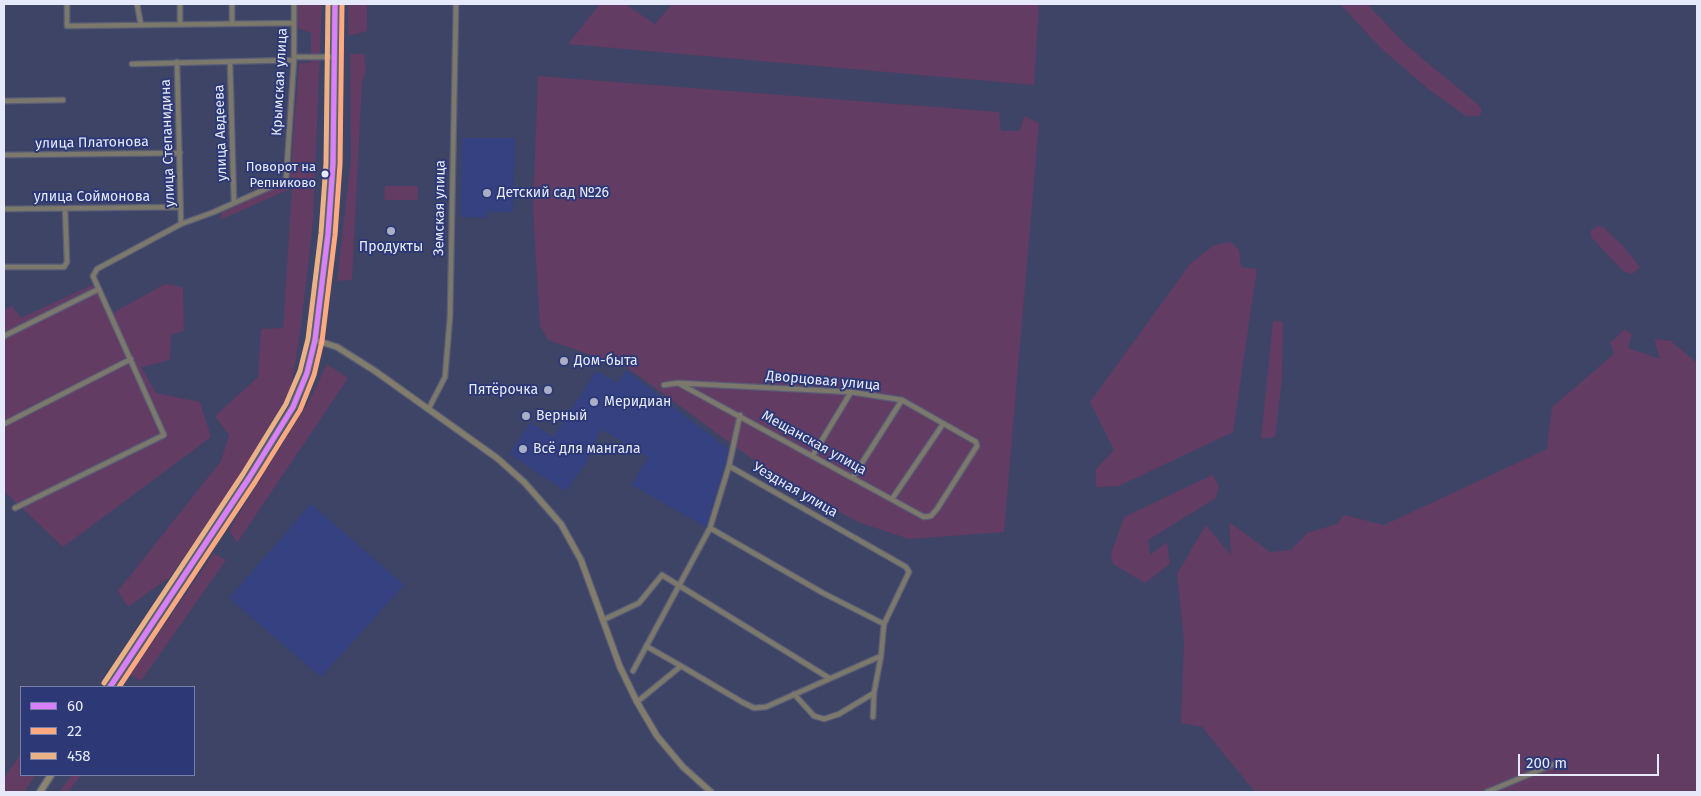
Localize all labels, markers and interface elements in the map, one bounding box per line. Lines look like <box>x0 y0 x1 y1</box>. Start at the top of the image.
street label: Крымская улица <box>269 28 291 136</box>
street label: улица Степанидина <box>157 79 179 207</box>
street label: улица Авдеева <box>211 84 231 182</box>
street label: улица Платонова <box>35 134 149 152</box>
place label: Поворот на Репниково <box>246 159 316 190</box>
street label: Земская улица <box>431 160 449 256</box>
marker: Поворот на Репниково <box>320 169 330 179</box>
place label: Детский сад №26 <box>497 185 609 201</box>
marker: Детский сад №26 <box>481 187 493 199</box>
street label: улица Соймонова <box>34 189 150 205</box>
marker: Продукты <box>385 225 397 237</box>
place label: Продукты <box>359 239 423 255</box>
place label: Дом-быта <box>574 353 638 369</box>
marker: Дом-быта <box>558 355 570 367</box>
street label: Дворцовая улица <box>765 368 881 394</box>
place label: Пятёрочка <box>468 382 538 398</box>
marker: Пятёрочка <box>542 384 554 396</box>
place label: Меридиан <box>604 394 671 410</box>
marker: Меридиан <box>588 396 600 408</box>
street label: Мещанская улица <box>759 407 869 479</box>
place label: Верный <box>536 408 587 424</box>
marker: Верный <box>520 410 532 422</box>
place label: Всё для мангала <box>533 441 641 457</box>
marker: Всё для мангала <box>517 443 529 455</box>
street label: Уездная улица <box>750 459 840 521</box>
legend <box>20 686 195 776</box>
text: 60 <box>67 697 83 715</box>
text: 22 <box>67 722 82 740</box>
scale bar <box>1521 744 1662 776</box>
text: 458 <box>67 747 91 765</box>
text: 200 m <box>1526 754 1567 772</box>

